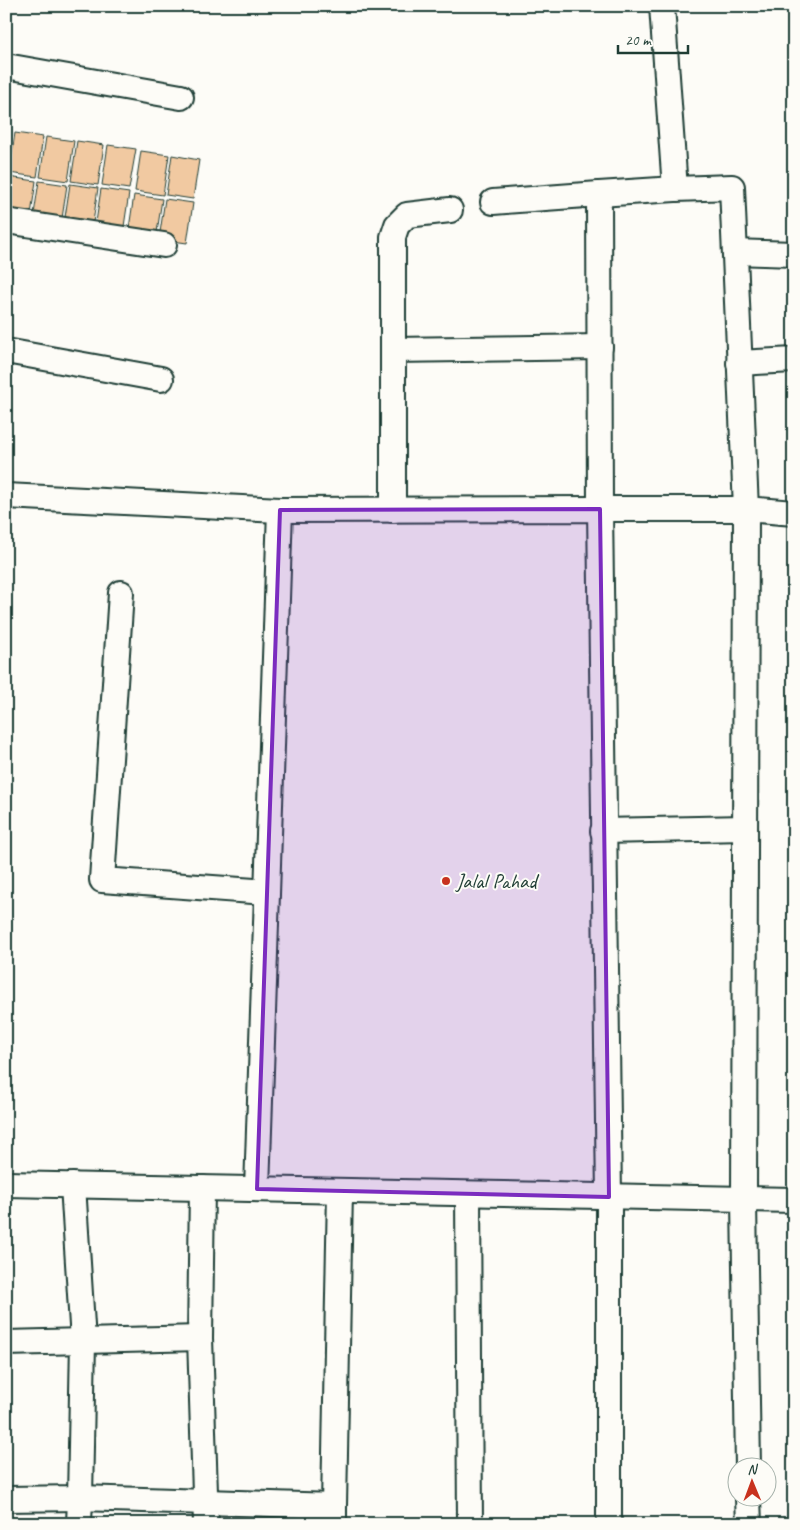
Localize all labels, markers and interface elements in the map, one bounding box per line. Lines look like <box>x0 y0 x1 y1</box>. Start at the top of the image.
scale bar <box>618 22 688 54</box>
text: 20 m <box>625 31 652 50</box>
place label: Jalal Pahad <box>455 868 540 894</box>
marker: Jalal Pahad <box>440 875 452 887</box>
north arrow <box>728 1458 778 1508</box>
text: N <box>747 1461 759 1478</box>

